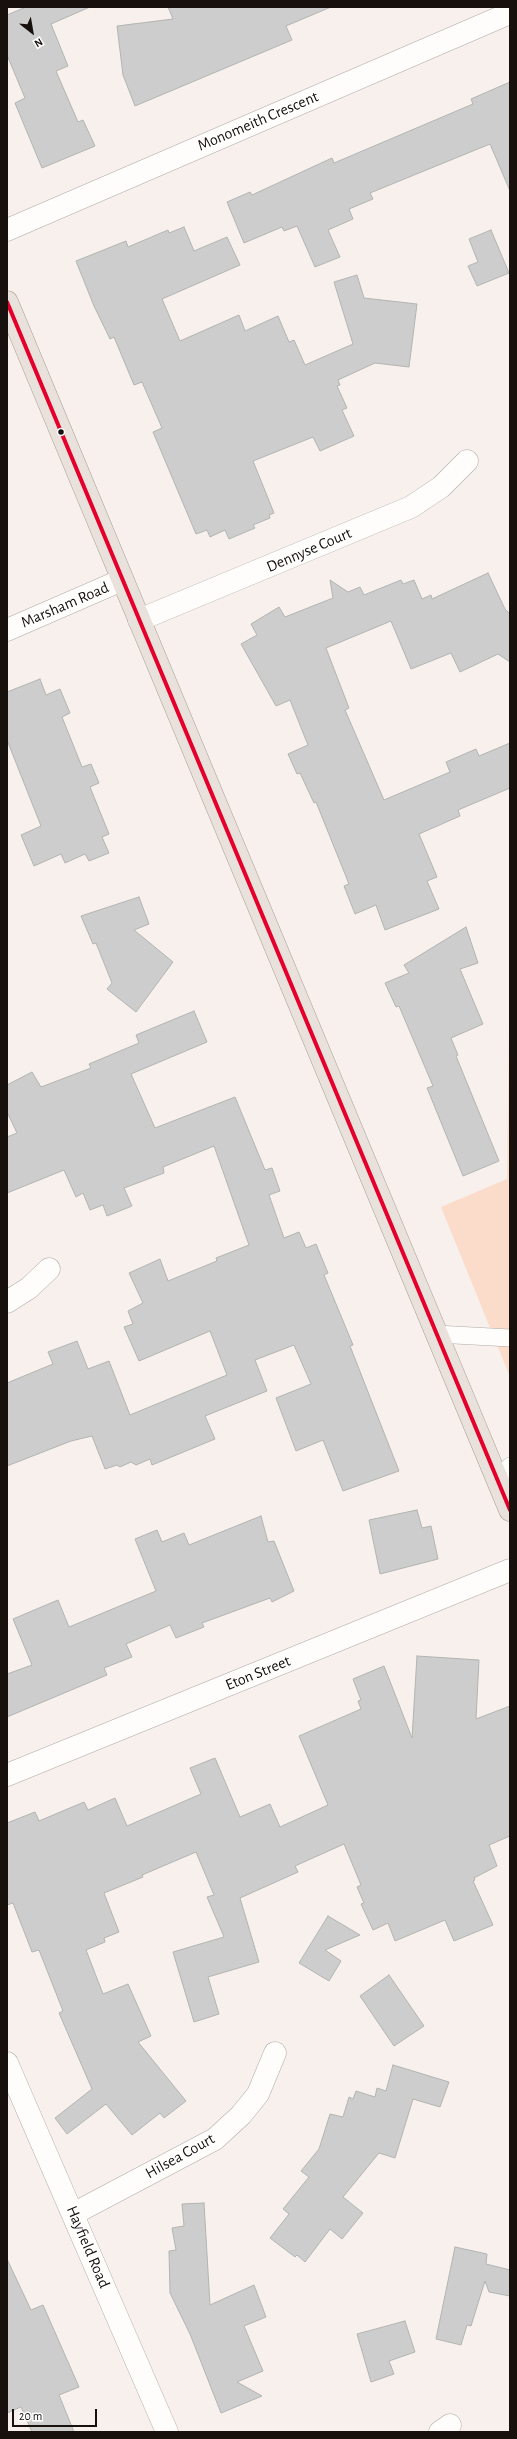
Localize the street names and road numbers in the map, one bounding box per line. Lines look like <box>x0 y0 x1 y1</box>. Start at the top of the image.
street label: Monomeith Crescent <box>195 87 321 155</box>
street label: Dennyse Court <box>264 523 354 577</box>
street label: Marsham Road <box>18 578 112 632</box>
street label: Eton Street <box>223 1651 293 1695</box>
street label: Hilsea Court <box>142 2129 218 2183</box>
street label: Hayfield Road <box>62 2203 114 2291</box>

